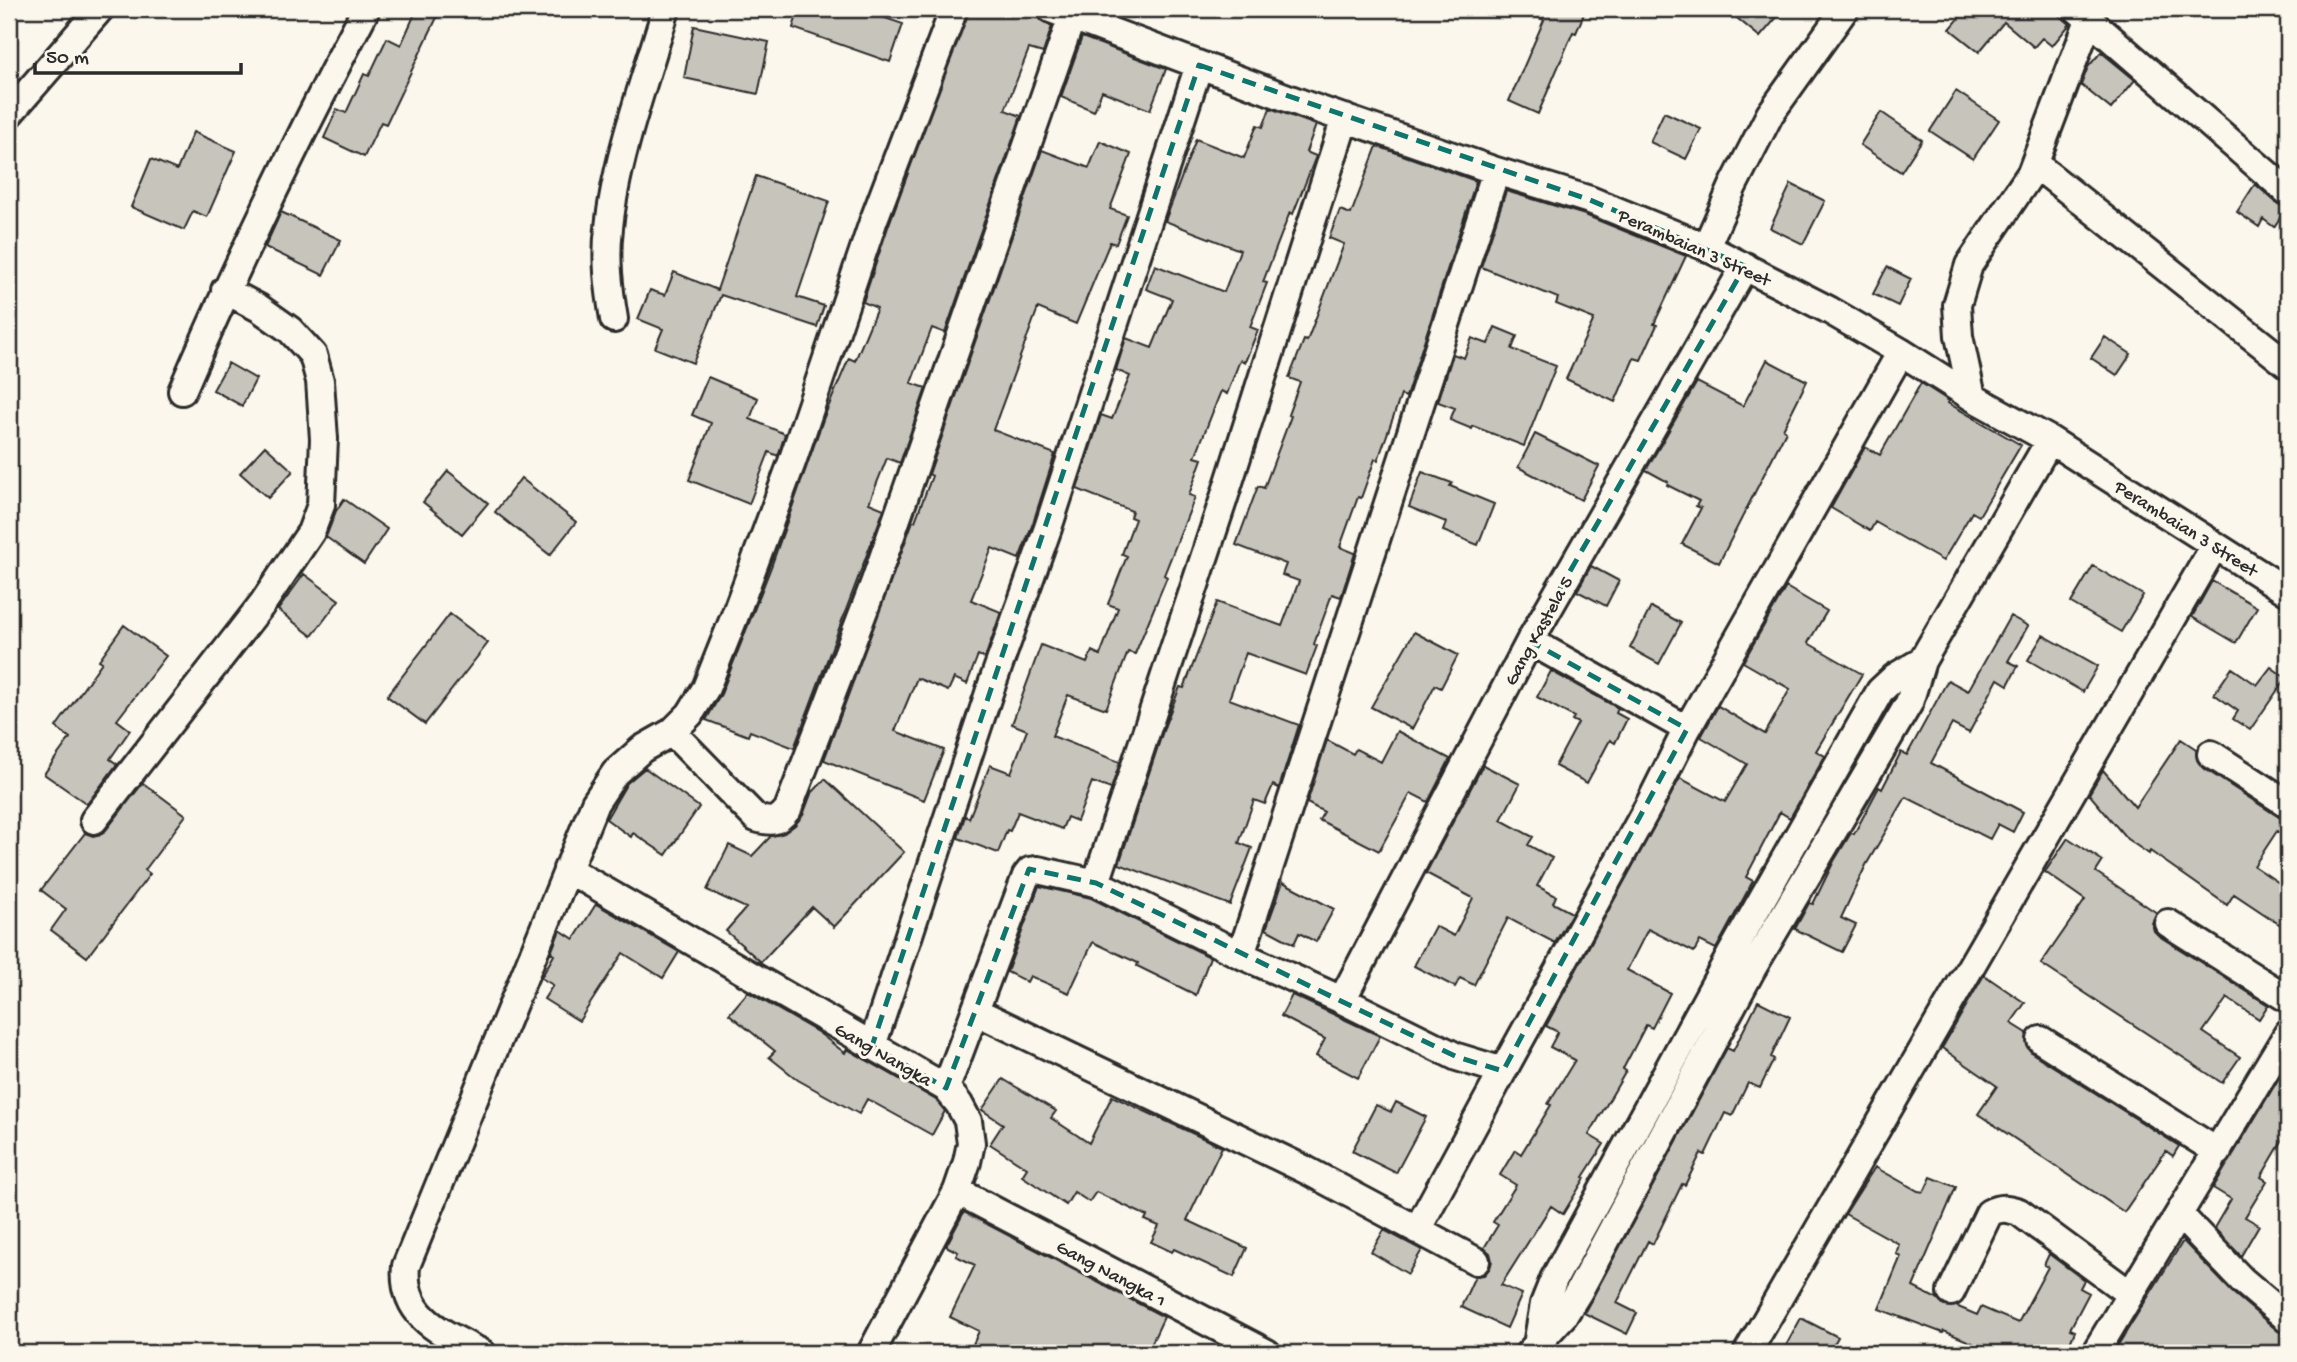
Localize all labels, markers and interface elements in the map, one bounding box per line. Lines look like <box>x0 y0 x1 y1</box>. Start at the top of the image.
scale bar <box>35 32 242 76</box>
text: 50 m <box>46 47 89 72</box>
street label: Perambaian 3 Street <box>1613 205 1776 294</box>
street label: Perambaian 3 Street <box>2108 476 2263 585</box>
street label: Gang Kastela 5 <box>1501 573 1580 690</box>
street label: Gang Nangka <box>829 1019 936 1094</box>
street label: Gang Nangka 1 <box>1052 1237 1169 1314</box>

